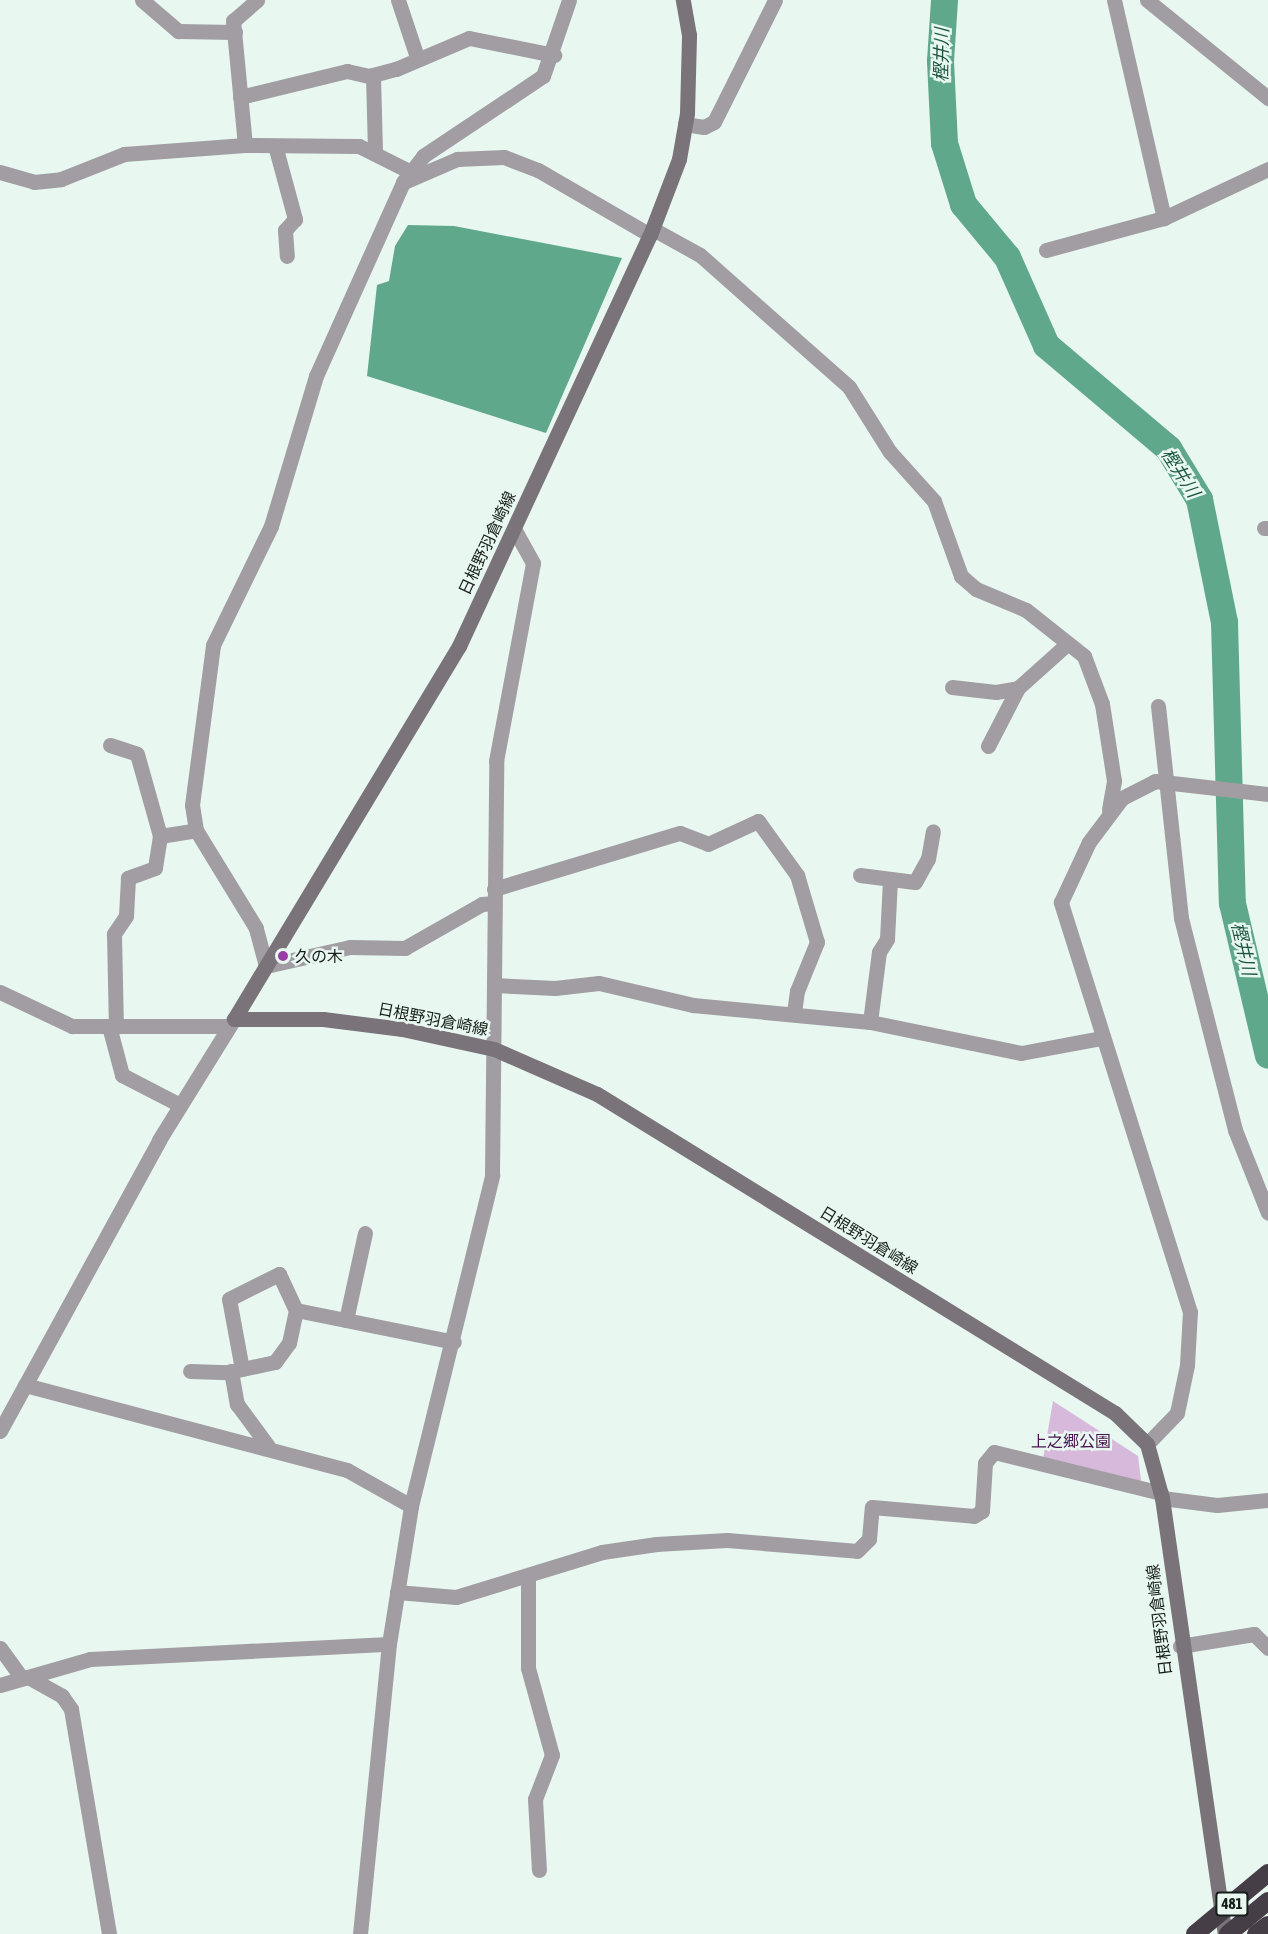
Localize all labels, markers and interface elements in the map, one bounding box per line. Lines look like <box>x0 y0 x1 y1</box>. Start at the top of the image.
water label: 樫井川 <box>931 28 953 82</box>
water label: 樫井川 <box>1156 444 1204 502</box>
street label: 日根野羽倉崎線 <box>455 488 519 598</box>
water label: 樫井川 <box>1226 920 1260 978</box>
place label: 久の木 <box>295 946 343 966</box>
marker: 久の木 <box>276 949 290 963</box>
street label: 日根野羽倉崎線 <box>376 999 490 1039</box>
street label: 日根野羽倉崎線 <box>816 1202 922 1278</box>
park label: 上之郷公園 <box>1031 1431 1111 1451</box>
street label: 日根野羽倉崎線 <box>1143 1563 1175 1677</box>
road number: 481 <box>1214 1892 1250 1916</box>

